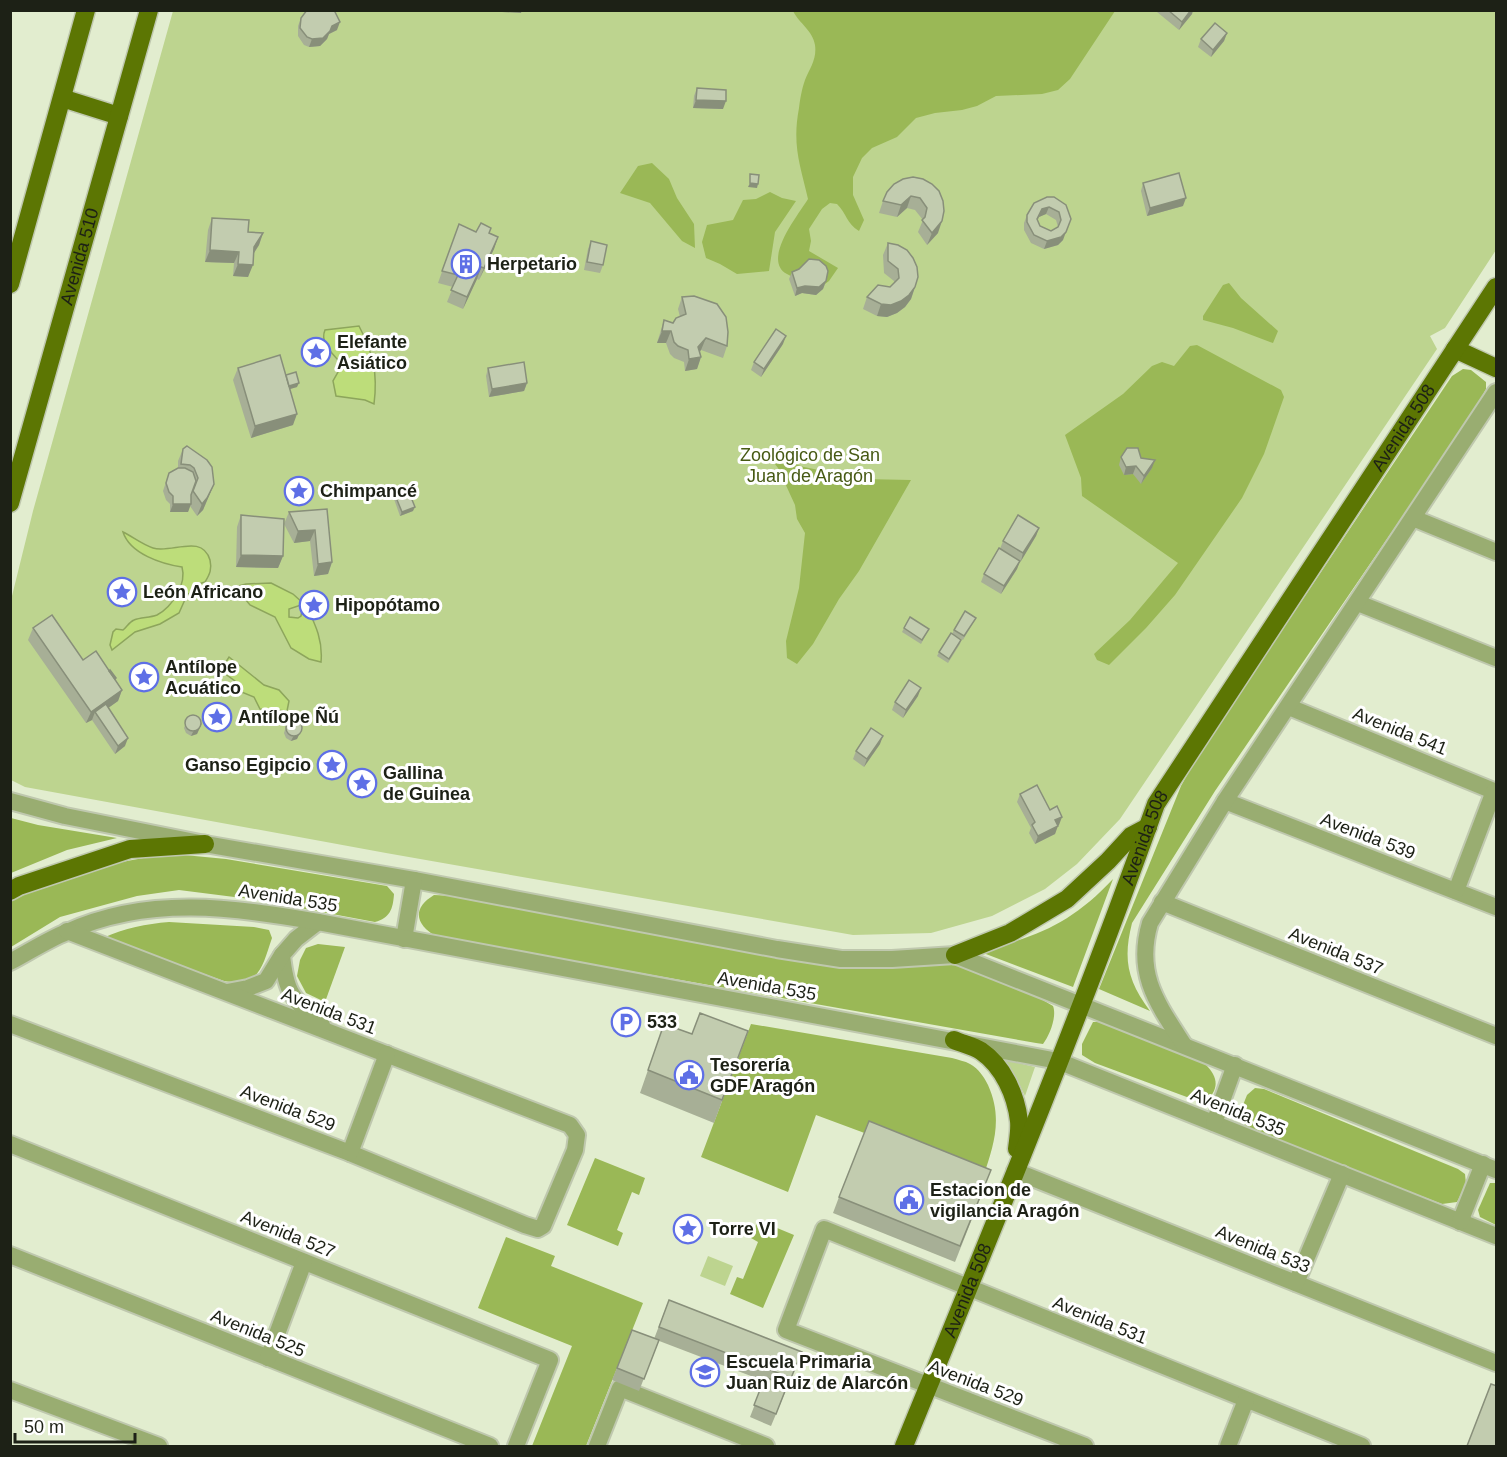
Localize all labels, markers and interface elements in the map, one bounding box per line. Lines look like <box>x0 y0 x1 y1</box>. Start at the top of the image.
street label: Avenida 510 <box>56 206 103 307</box>
building icon: Herpetario <box>450 248 482 280</box>
place label: Herpetario <box>487 254 577 274</box>
place label: Elefante Asiático <box>337 332 407 373</box>
place icon: Elefante Asiático <box>300 336 332 368</box>
street label: Avenida 508 <box>1368 381 1439 475</box>
park label: Zoológico de San Juan de Aragón <box>740 445 880 486</box>
place icon: Chimpancé <box>283 475 315 507</box>
place label: Chimpancé <box>320 481 417 501</box>
place icon: León Africano <box>106 576 138 608</box>
place label: León Africano <box>143 582 263 602</box>
place icon: Hipopótamo <box>298 589 330 621</box>
place label: Hipopótamo <box>335 595 440 615</box>
place label: Antílope Acuático <box>165 657 241 698</box>
place icon: Antílope Acuático <box>128 661 160 693</box>
place icon: Antílope Ñú <box>201 701 233 733</box>
street label: Avenida 541 <box>1350 703 1450 759</box>
place label: Antílope Ñú <box>238 706 339 727</box>
place icon: Ganso Egipcio <box>316 749 348 781</box>
place label: Ganso Egipcio <box>185 755 311 775</box>
place label: Gallina de Guinea <box>383 763 471 804</box>
place icon: Gallina de Guinea <box>346 767 378 799</box>
street label: Avenida 508 <box>1117 787 1172 888</box>
street label: Avenida 539 <box>1318 809 1418 863</box>
street label: Avenida 535 <box>237 880 339 916</box>
street label: Avenida 537 <box>1286 923 1386 979</box>
street label: Avenida 535 <box>716 967 818 1005</box>
street label: Avenida 531 <box>279 984 379 1038</box>
parking icon: 533 <box>610 1006 642 1038</box>
place label: 533 <box>647 1012 677 1032</box>
place label: Tesorería GDF Aragón <box>710 1055 815 1096</box>
public building icon: Tesorería GDF Aragón <box>673 1059 705 1091</box>
street label: Avenida 529 <box>238 1081 338 1135</box>
street label: Avenida 535 <box>1188 1084 1288 1140</box>
place label: Estacion de vigilancia Aragón <box>930 1180 1079 1221</box>
public building icon: Estacion de vigilancia Aragón <box>893 1184 925 1216</box>
street label: Avenida 527 <box>238 1206 338 1262</box>
place icon: Torre VI <box>672 1213 704 1245</box>
place label: Torre VI <box>709 1219 776 1239</box>
street label: Avenida 533 <box>1213 1221 1313 1277</box>
street label: Avenida 508 <box>939 1240 996 1340</box>
street label: Avenida 531 <box>1050 1292 1150 1348</box>
street label: Avenida 525 <box>208 1305 308 1361</box>
place label: Escuela Primaria Juan Ruiz de Alarcón <box>726 1352 908 1393</box>
school or university icon: Escuela Primaria Juan Ruiz de Alarcón <box>689 1356 721 1388</box>
street label: Avenida 529 <box>926 1356 1026 1410</box>
scale bar <box>15 1406 135 1444</box>
text: 50 m <box>24 1417 64 1437</box>

